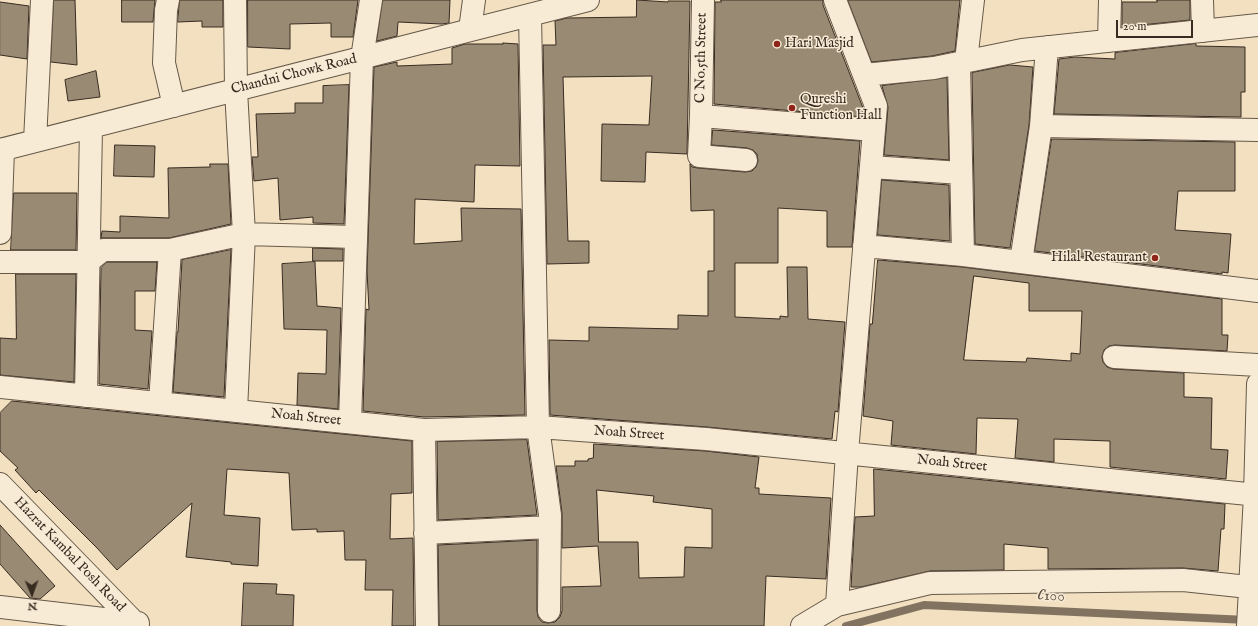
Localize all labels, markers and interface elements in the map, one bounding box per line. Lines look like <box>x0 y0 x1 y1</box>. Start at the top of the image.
scale bar <box>1118 12 1195 38</box>
street label: C No.5th Street <box>693 13 711 103</box>
text: 20 m <box>1123 19 1146 34</box>
place label: Hari Masjid <box>785 36 854 52</box>
marker: Hari Masjid <box>772 39 782 49</box>
street label: Chandni Chowk Road <box>230 51 358 99</box>
place label: Qureshi Function Hall <box>800 92 882 124</box>
marker: Qureshi Function Hall <box>787 103 797 113</box>
place label: Hilal Restaurant <box>1051 250 1147 266</box>
marker: Hilal Restaurant <box>1150 253 1160 263</box>
street label: Noah Street <box>270 406 342 430</box>
street label: Noah Street <box>593 423 665 445</box>
street label: Noah Street <box>916 452 988 476</box>
street label: Hazrat Kambal Posh Road <box>10 494 128 616</box>
north arrow <box>12 574 52 614</box>
water label: C100 <box>1036 587 1066 607</box>
text: N <box>27 599 37 613</box>

